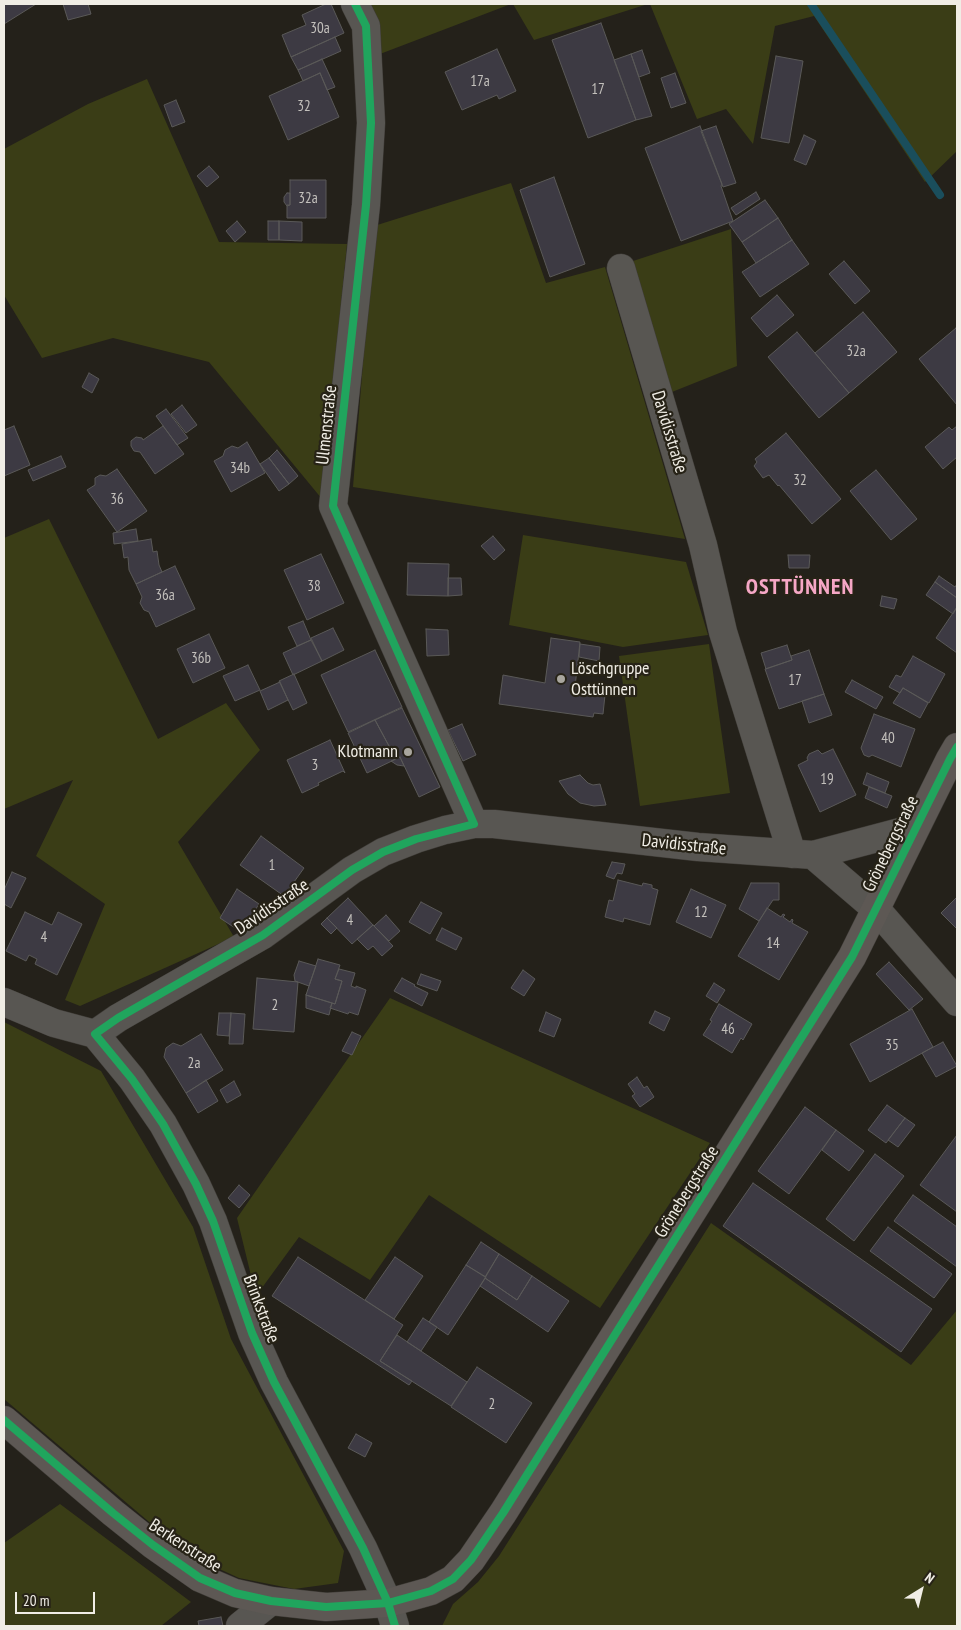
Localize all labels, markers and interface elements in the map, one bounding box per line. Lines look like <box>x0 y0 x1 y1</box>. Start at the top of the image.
house number: 30a <box>310 20 330 38</box>
house number: 17a <box>470 73 490 91</box>
house number: 17 <box>591 81 605 99</box>
house number: 32 <box>297 98 311 116</box>
house number: 32a <box>298 190 318 208</box>
house number: 32a <box>846 343 866 361</box>
street label: Ulmenstraße <box>312 384 342 466</box>
street label: Davidisstraße <box>646 388 692 476</box>
house number: 34b <box>230 460 250 478</box>
house number: 32 <box>793 472 807 490</box>
house number: 36 <box>110 491 124 509</box>
district label: OSTTÜNNEN <box>745 575 855 601</box>
house number: 38 <box>307 578 321 596</box>
house number: 36a <box>155 587 175 605</box>
house number: 36b <box>191 650 211 668</box>
place label: Löschgruppe Osttünnen <box>571 658 649 701</box>
house number: 17 <box>788 672 802 690</box>
marker: Löschgruppe Osttünnen <box>555 673 567 685</box>
house number: 40 <box>881 730 895 748</box>
place label: Klotmann <box>337 741 398 763</box>
marker: Klotmann <box>402 746 414 758</box>
house number: 3 <box>312 757 318 775</box>
house number: 19 <box>820 771 834 789</box>
street label: Grönebergstraße <box>858 792 924 896</box>
street label: Davidisstraße <box>641 830 727 860</box>
house number: 1 <box>269 857 275 875</box>
street label: Davidisstraße <box>231 874 313 940</box>
house number: 12 <box>694 904 708 922</box>
house number: 4 <box>347 912 353 930</box>
house number: 4 <box>41 929 47 947</box>
house number: 14 <box>766 935 780 953</box>
house number: 2 <box>272 997 278 1015</box>
house number: 46 <box>721 1021 735 1039</box>
house number: 35 <box>885 1037 899 1055</box>
house number: 2a <box>188 1055 200 1073</box>
street label: Grönebergstraße <box>650 1142 724 1242</box>
street label: Brinkstraße <box>238 1272 284 1346</box>
house number: 2 <box>489 1396 495 1414</box>
street label: Berkenstraße <box>145 1515 225 1577</box>
north arrow <box>896 1565 946 1615</box>
text: N <box>921 1568 938 1587</box>
scale bar <box>18 1582 98 1614</box>
text: 20 m <box>23 1591 49 1610</box>

